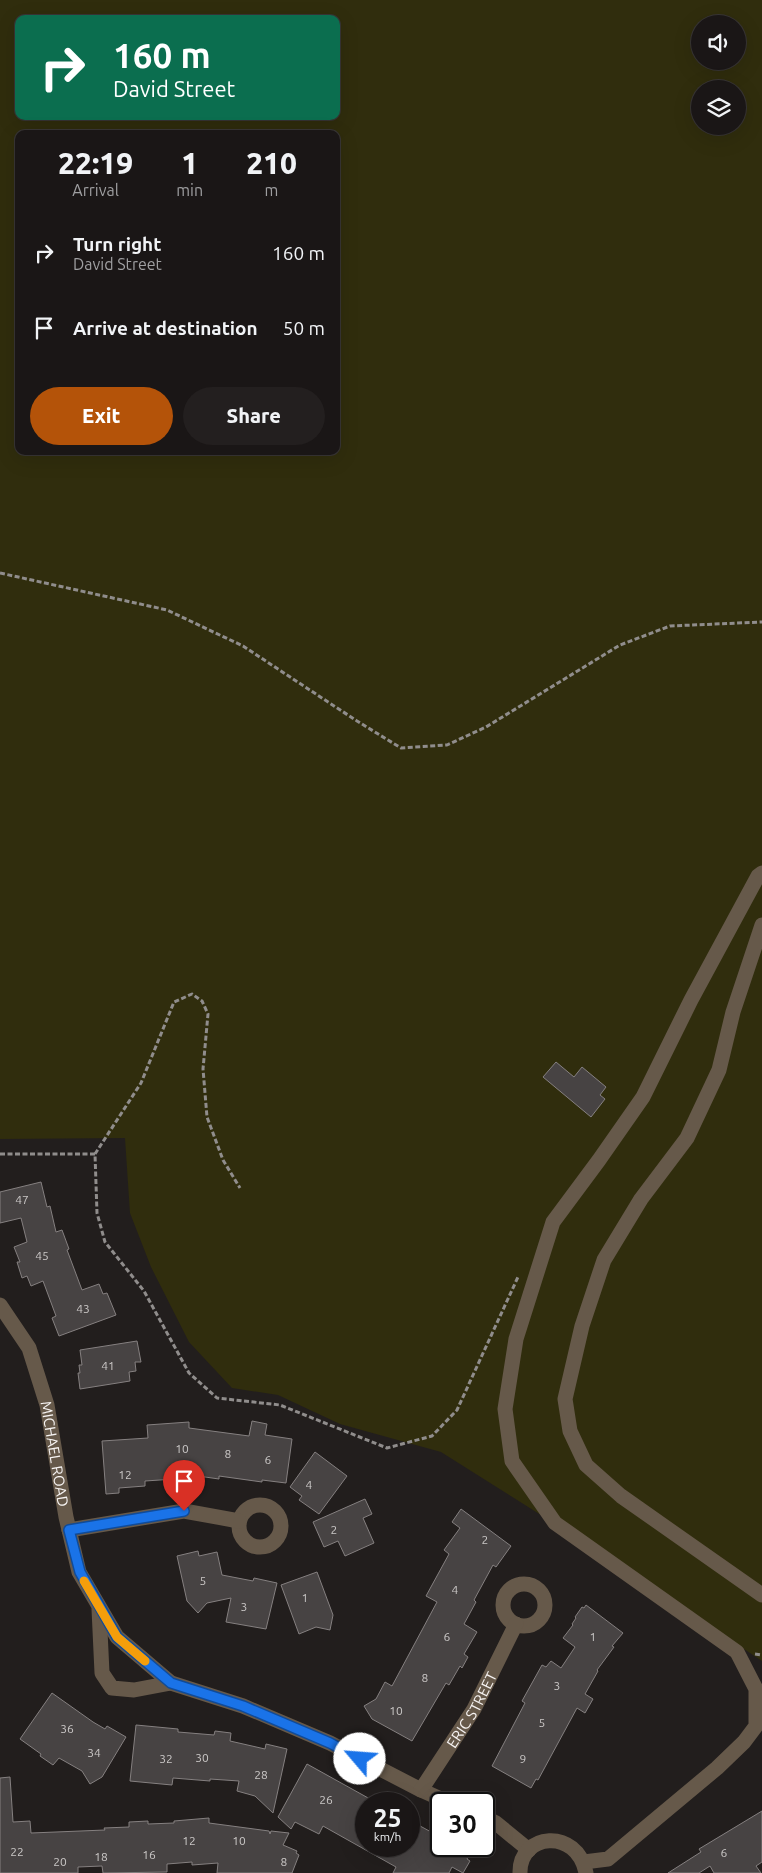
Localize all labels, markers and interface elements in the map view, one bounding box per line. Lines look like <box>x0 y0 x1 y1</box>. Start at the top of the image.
map controls <box>691 15 746 135</box>
button: sound <box>691 15 746 70</box>
icon: right <box>30 35 95 100</box>
text: 160 m <box>113 35 211 75</box>
text: David Street <box>113 76 235 101</box>
button: layers <box>691 80 746 135</box>
text: 22:19 <box>58 146 133 180</box>
text: 1 <box>181 146 198 180</box>
text: 210 <box>246 146 297 180</box>
text: Arrival <box>72 181 119 199</box>
text: min <box>176 181 203 199</box>
text: m <box>265 181 278 199</box>
text: Turn right <box>73 233 161 255</box>
icon: right <box>30 239 58 267</box>
text: 160 m <box>272 242 325 264</box>
text: David Street <box>73 255 162 273</box>
icon: arrive <box>30 314 58 342</box>
text: Arrive at destination <box>73 317 258 339</box>
text: 50 m <box>283 317 325 339</box>
button: Exit <box>30 387 173 445</box>
button: Share <box>183 387 325 445</box>
house number: 47 <box>15 1193 29 1206</box>
house number: 45 <box>35 1249 49 1262</box>
house number: 43 <box>76 1302 90 1315</box>
house number: 41 <box>101 1359 115 1372</box>
street label: MICHAEL ROAD <box>38 1399 73 1508</box>
house number: 10 <box>175 1442 189 1455</box>
house number: 8 <box>225 1447 232 1460</box>
house number: 6 <box>265 1453 272 1466</box>
pin <box>163 1460 205 1511</box>
icon: arrive <box>170 1467 198 1495</box>
house number: 12 <box>118 1468 132 1481</box>
house number: 4 <box>306 1478 313 1491</box>
house number: 2 <box>331 1523 337 1536</box>
house number: 2 <box>482 1533 488 1546</box>
house number: 5 <box>200 1574 206 1587</box>
house number: 4 <box>452 1583 459 1596</box>
house number: 1 <box>302 1591 308 1604</box>
house number: 3 <box>241 1600 247 1613</box>
house number: 6 <box>444 1630 451 1643</box>
house number: 1 <box>590 1630 596 1643</box>
street label: ERIC STREET <box>443 1668 500 1751</box>
house number: 8 <box>422 1671 429 1684</box>
house number: 3 <box>554 1679 560 1692</box>
house number: 10 <box>389 1704 403 1717</box>
house number: 5 <box>539 1716 545 1729</box>
house number: 36 <box>60 1722 74 1735</box>
position arrow <box>333 1732 385 1784</box>
house number: 34 <box>87 1746 101 1759</box>
house number: 30 <box>195 1751 209 1764</box>
house number: 32 <box>159 1752 173 1765</box>
house number: 9 <box>520 1752 526 1765</box>
house number: 28 <box>254 1768 268 1781</box>
speed limit sign: 30 <box>430 1792 495 1857</box>
house number: 26 <box>319 1793 333 1806</box>
text: 25 <box>373 1804 402 1832</box>
text: km/h <box>374 1830 401 1843</box>
house number: 12 <box>182 1834 196 1847</box>
house number: 10 <box>232 1834 246 1847</box>
house number: 22 <box>10 1845 24 1858</box>
house number: 6 <box>721 1846 728 1859</box>
house number: 16 <box>142 1848 156 1861</box>
house number: 18 <box>94 1850 108 1863</box>
house number: 20 <box>53 1855 67 1868</box>
house number: 8 <box>281 1855 288 1868</box>

